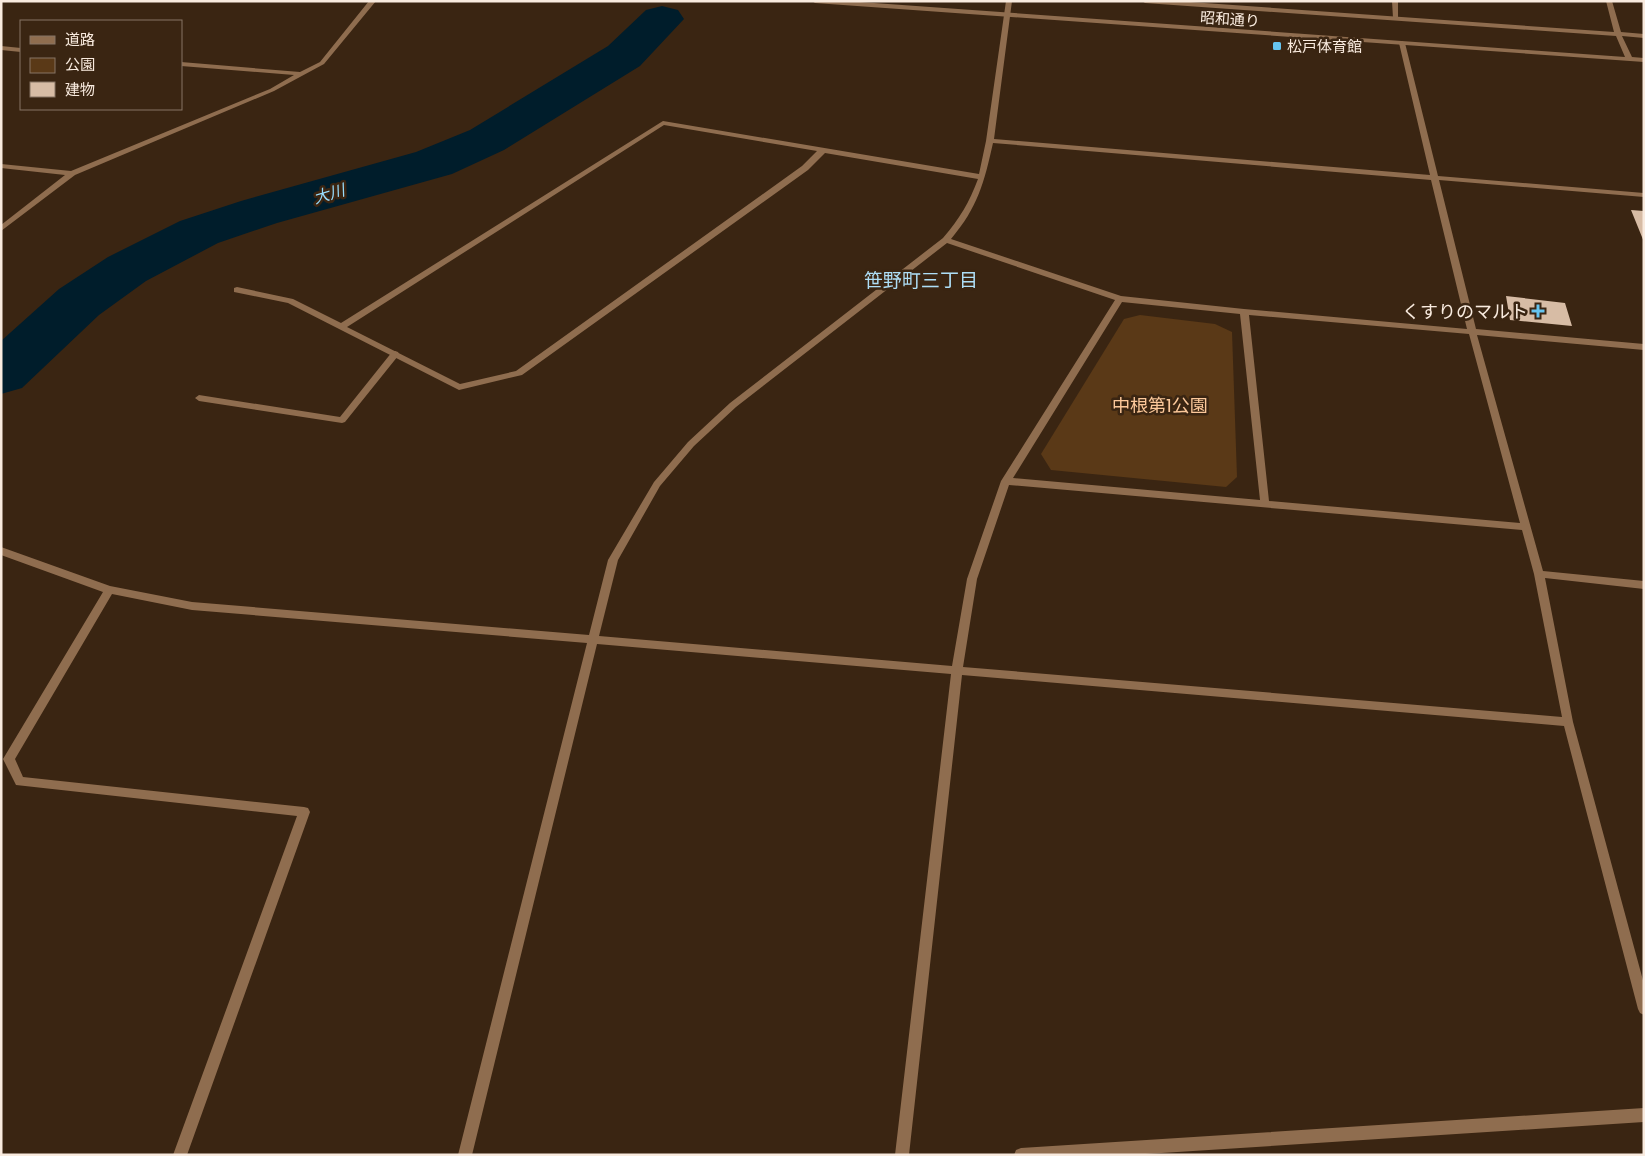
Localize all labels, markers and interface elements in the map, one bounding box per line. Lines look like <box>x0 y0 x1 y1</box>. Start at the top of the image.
street label: 昭和通り <box>1199 6 1261 32</box>
legend <box>20 20 182 110</box>
text: 道路 <box>65 29 95 50</box>
place label: 松戸体育館 <box>1287 36 1362 57</box>
marker: 松戸体育館 <box>1271 40 1283 52</box>
text: 公園 <box>65 54 95 75</box>
text: 建物 <box>65 79 95 100</box>
water label: 大川 <box>310 178 349 209</box>
district label: 笹野町三丁目 <box>864 267 978 294</box>
place label: くすりのマルト <box>1402 299 1528 324</box>
marker: くすりのマルト <box>1532 305 1544 317</box>
park label: 中根第1公園 <box>1112 393 1208 418</box>

